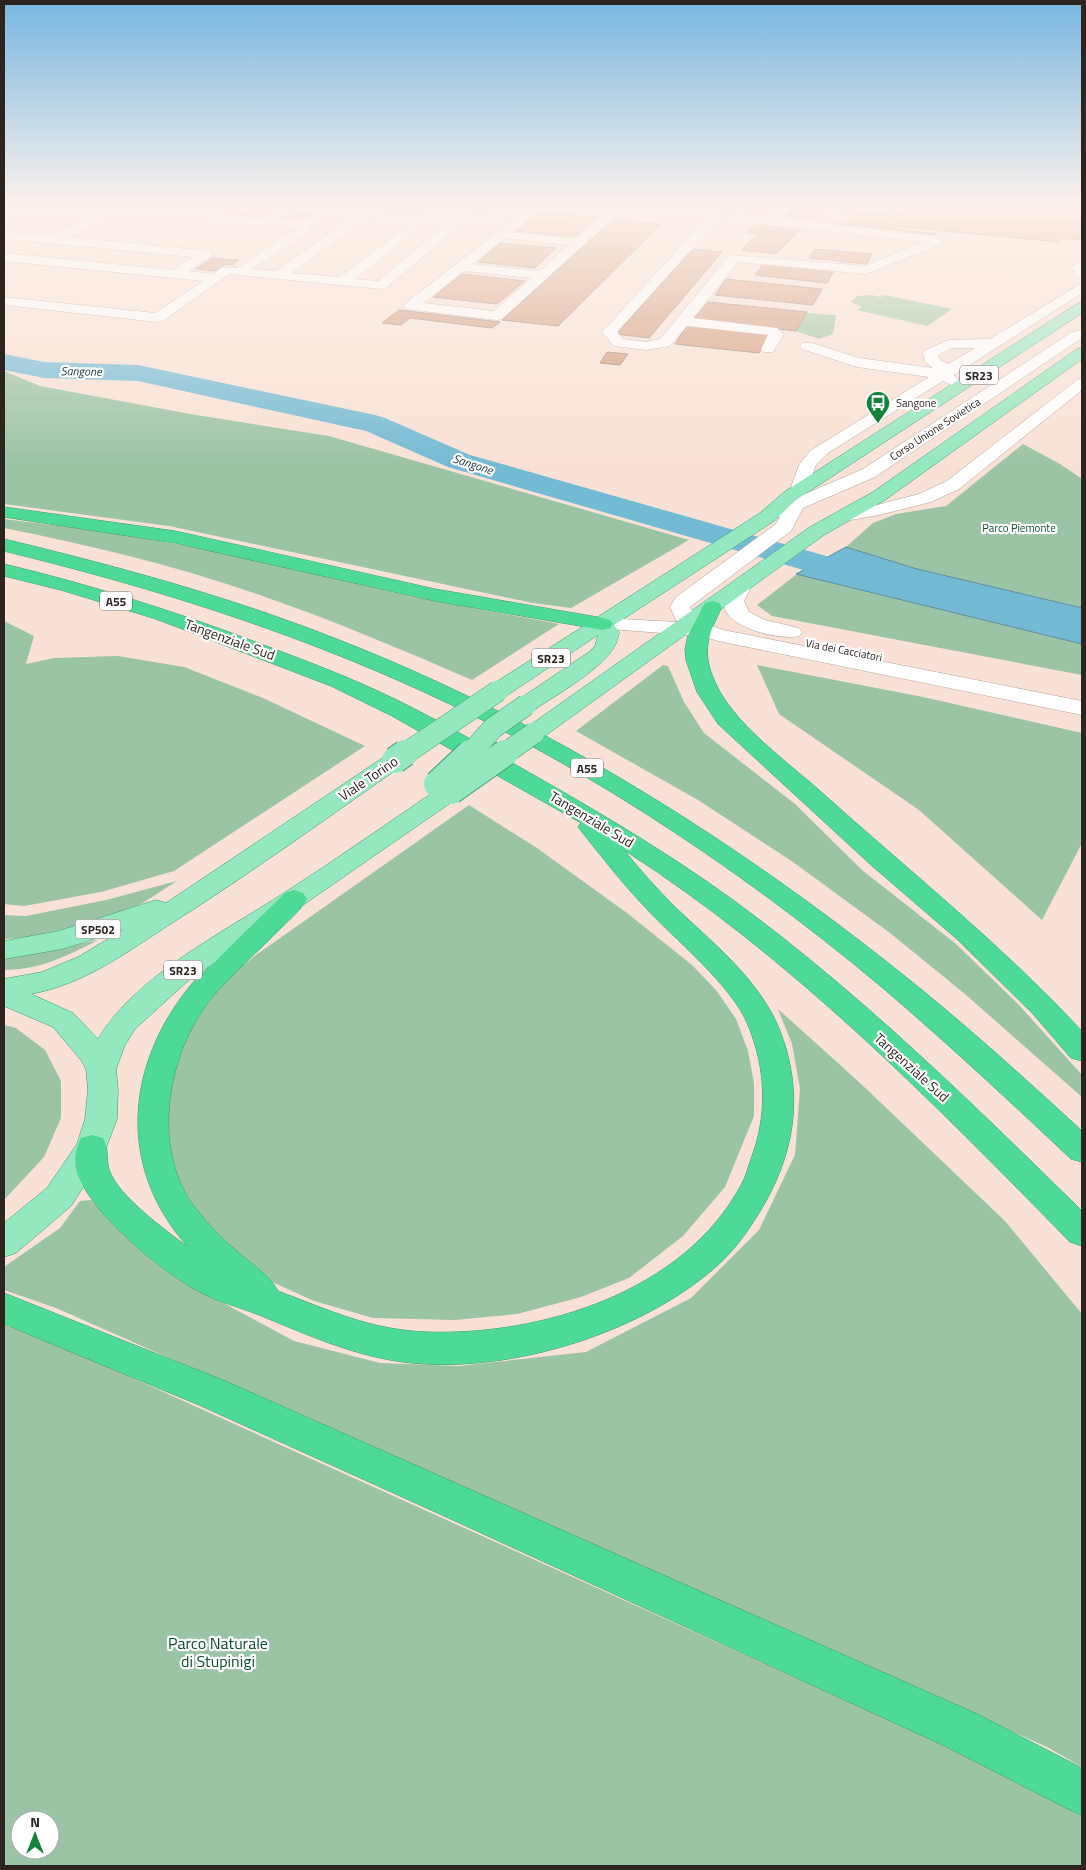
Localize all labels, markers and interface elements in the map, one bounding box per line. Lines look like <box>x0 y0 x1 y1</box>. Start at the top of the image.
water label: Sangone <box>60 361 103 381</box>
road number: SR23 <box>960 366 998 384</box>
bus stop icon: Sangone <box>865 390 891 424</box>
street label: Corso Unione Sovietica <box>886 393 984 464</box>
place label: Sangone <box>896 395 937 411</box>
water label: Sangone <box>451 449 497 480</box>
park label: Parco Piemonte <box>982 520 1056 536</box>
road number: A55 <box>100 592 132 610</box>
street label: Tangenziale Sud <box>182 613 278 665</box>
street label: Via dei Cacciatori <box>804 635 884 665</box>
road number: SR23 <box>532 648 570 668</box>
street label: Viale Torino <box>334 750 402 806</box>
road number: A55 <box>571 758 603 778</box>
street label: Tangenziale Sud <box>546 786 638 852</box>
road number: SP502 <box>76 920 120 939</box>
road number: SR23 <box>164 960 202 980</box>
street label: Tangenziale Sud <box>870 1028 954 1106</box>
park label: Parco Naturale di Stupinigi <box>168 1631 268 1673</box>
north arrow <box>10 1810 60 1860</box>
text: N <box>30 1811 40 1832</box>

